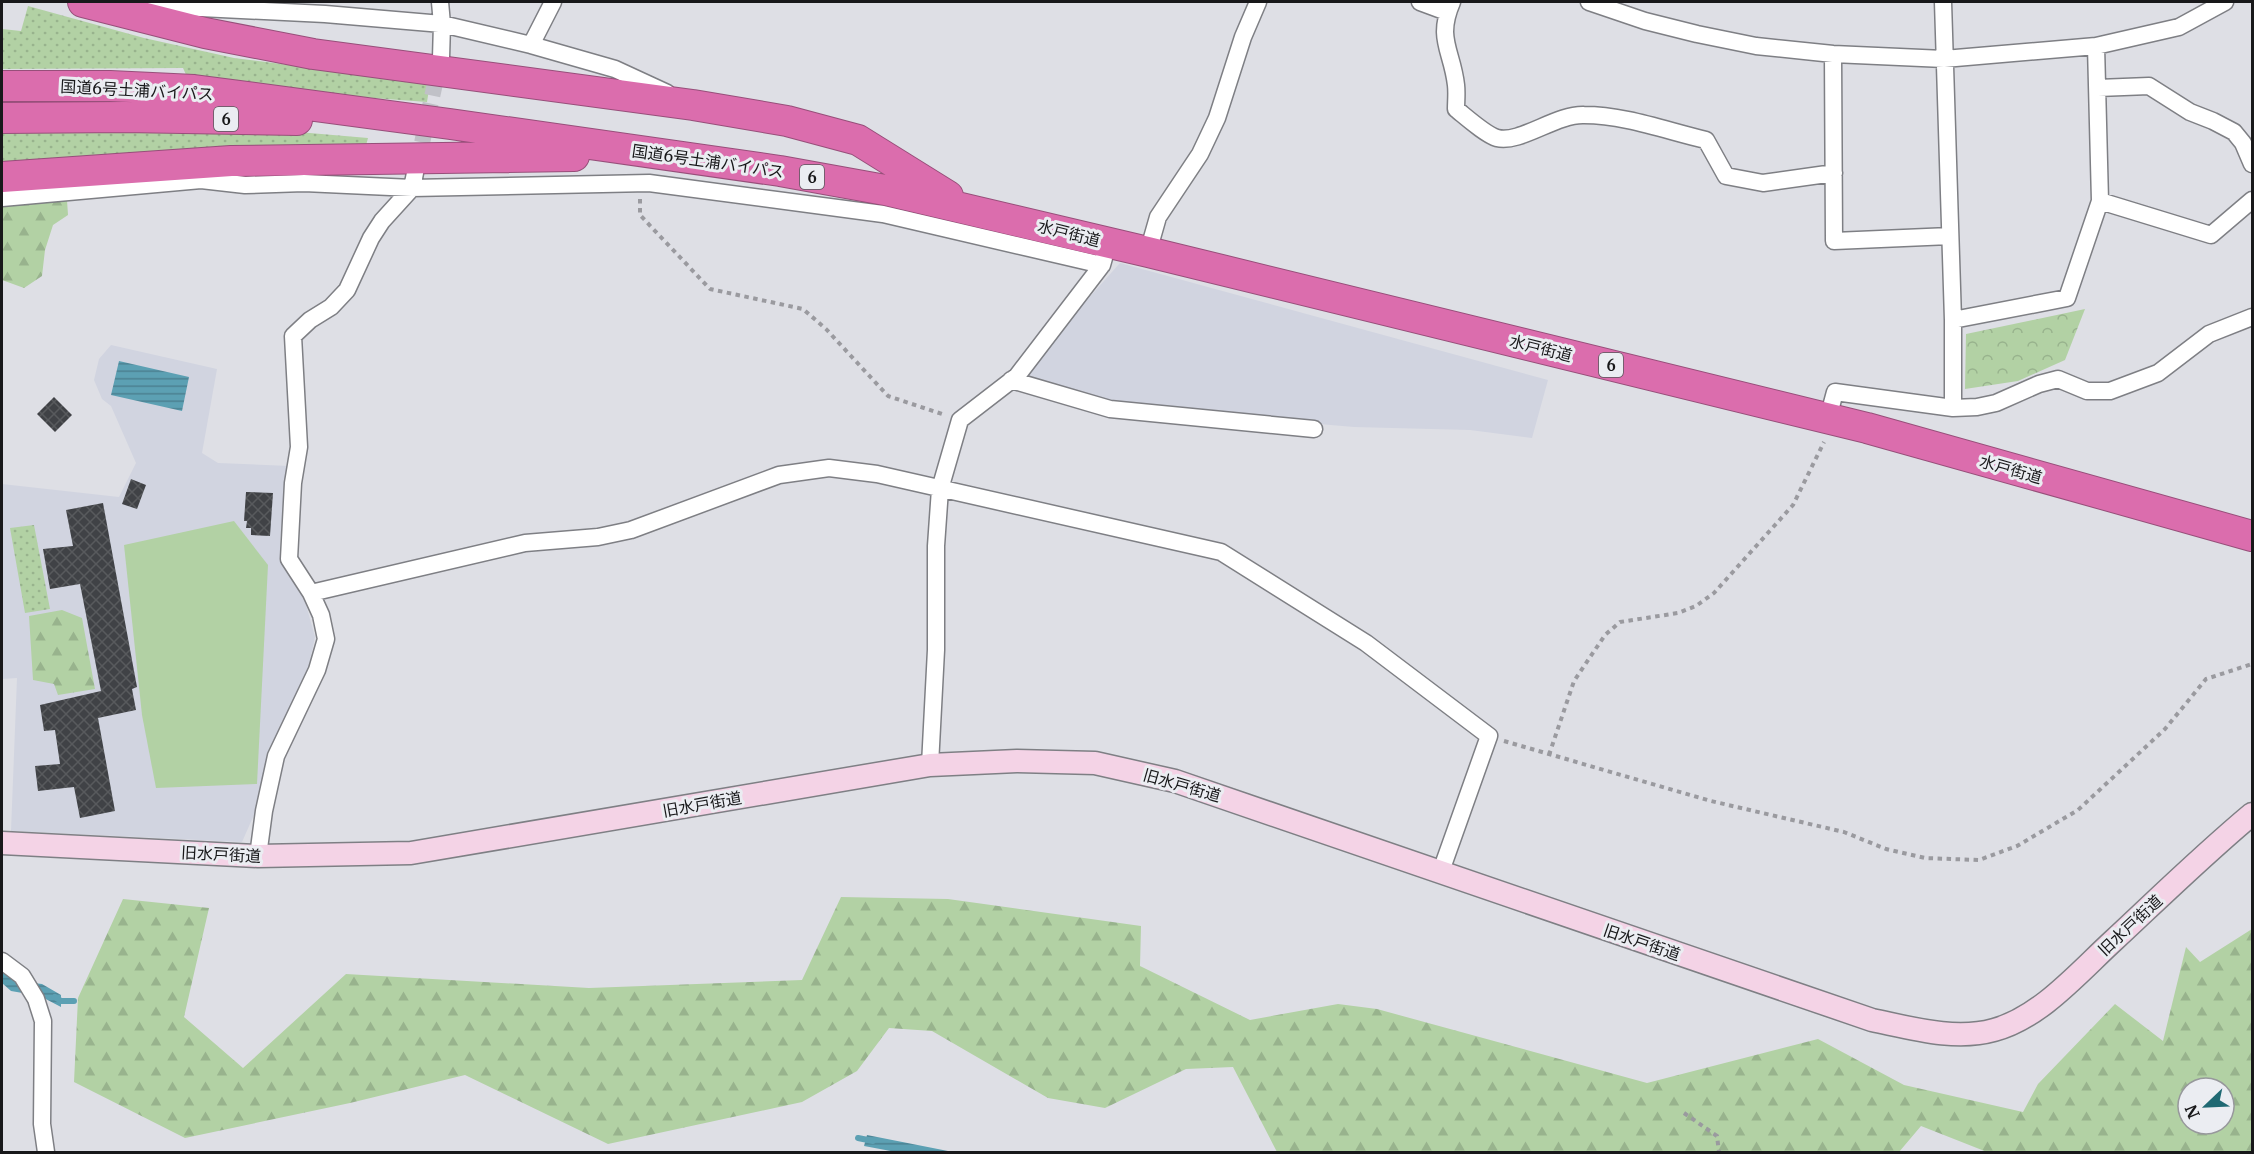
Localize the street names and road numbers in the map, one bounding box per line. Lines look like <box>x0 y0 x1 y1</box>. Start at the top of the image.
street label: 国道6号土浦バイパス <box>60 76 214 104</box>
road number: 6 <box>214 107 238 131</box>
street label: 国道6号土浦バイパス <box>631 140 785 182</box>
road number: 6 <box>800 165 824 189</box>
street label: 水戸街道 <box>1036 216 1102 250</box>
street label: 水戸街道 <box>1508 331 1574 365</box>
road number: 6 <box>1599 353 1623 377</box>
street label: 水戸街道 <box>1977 451 2045 487</box>
street label: 旧水戸街道 <box>1141 764 1223 806</box>
street label: 旧水戸街道 <box>661 787 743 821</box>
street label: 旧水戸街道 <box>181 842 261 866</box>
street label: 旧水戸街道 <box>2094 890 2166 960</box>
street label: 旧水戸街道 <box>1601 920 1683 964</box>

